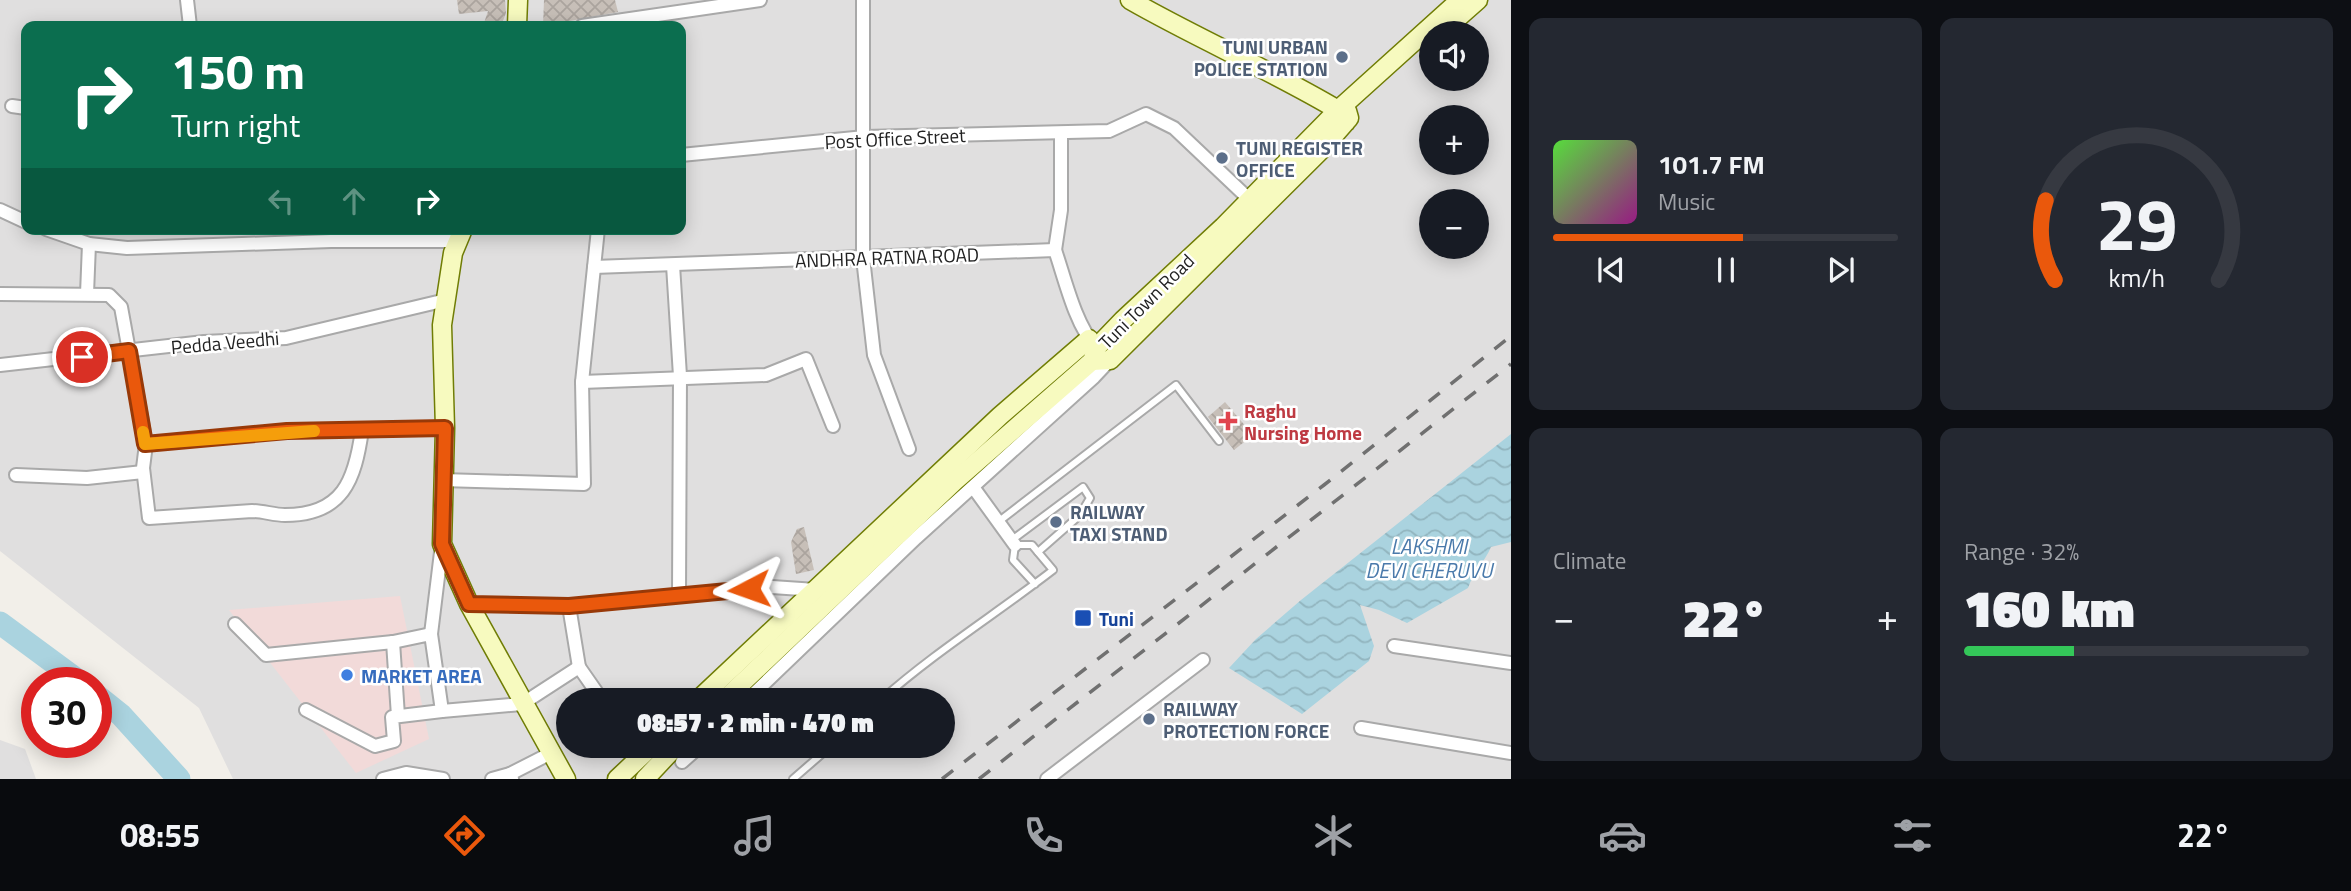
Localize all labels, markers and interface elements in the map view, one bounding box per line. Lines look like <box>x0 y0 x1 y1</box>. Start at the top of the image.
map controls <box>1419 21 1489 259</box>
button: sound <box>1419 21 1489 91</box>
place label: TUNI URBAN POLICE STATION <box>1194 32 1328 83</box>
text: 150 m <box>171 33 305 108</box>
icon: right <box>56 49 147 140</box>
marker: TUNI URBAN POLICE STATION <box>1334 49 1350 65</box>
text: Turn right <box>171 101 300 149</box>
button: + <box>1419 105 1489 175</box>
street label: Post Office Street <box>824 120 967 156</box>
place label: TUNI REGISTER OFFICE <box>1236 133 1363 184</box>
text: 101.7 FM <box>1658 145 1765 184</box>
marker: TUNI REGISTER OFFICE <box>1214 150 1230 166</box>
text: 29 <box>2096 169 2177 279</box>
icon: left <box>262 182 300 220</box>
icon: ahead <box>335 182 373 220</box>
icon: right <box>408 182 446 220</box>
text: Music <box>1658 184 1715 219</box>
button: − <box>1419 189 1489 259</box>
street label: ANDHRA RATNA ROAD <box>794 239 980 275</box>
street label: Tuni Town Road <box>1091 246 1201 356</box>
icon: previous <box>1592 251 1630 289</box>
icon: pause <box>1707 251 1745 289</box>
icon: next <box>1822 251 1860 289</box>
text: km/h <box>2108 259 2165 297</box>
street label: Pedda Veedhi <box>170 323 280 361</box>
pin <box>52 327 112 387</box>
icon: arrive <box>63 338 101 376</box>
place label: Raghu Nursing Home <box>1244 396 1362 447</box>
marker: Raghu Nursing Home <box>1218 411 1238 431</box>
place label: RAILWAY TAXI STAND <box>1070 497 1168 548</box>
marker: RAILWAY TAXI STAND <box>1048 514 1064 530</box>
water label: LAKSHMI DEVI CHERUVU <box>1366 530 1495 586</box>
text: Range · 32% <box>1964 534 2079 569</box>
text: Climate <box>1553 543 1626 578</box>
position arrow <box>712 552 786 626</box>
text: 160 km <box>1964 568 2135 647</box>
text: 22° <box>1683 578 1768 657</box>
text: − <box>1553 588 1574 646</box>
text: + <box>1877 588 1898 646</box>
place label: Tuni <box>1099 604 1134 633</box>
marker: Tuni <box>1073 608 1093 628</box>
place label: MARKET AREA <box>361 661 482 690</box>
speed limit sign: 30 <box>21 667 112 758</box>
marker: MARKET AREA <box>339 667 355 683</box>
place label: RAILWAY PROTECTION FORCE <box>1163 694 1329 745</box>
text: 08:57 · 2 min · 470 m <box>637 703 874 742</box>
marker: RAILWAY PROTECTION FORCE <box>1141 711 1157 727</box>
text: 08:55 <box>120 811 200 859</box>
icon: directions <box>440 811 489 860</box>
icon: music <box>730 811 779 860</box>
icon: phone <box>1019 811 1068 860</box>
icon: climate <box>1309 811 1358 860</box>
icon: car <box>1598 811 1647 860</box>
icon: filters <box>1888 811 1937 860</box>
text: 22° <box>2177 811 2231 859</box>

